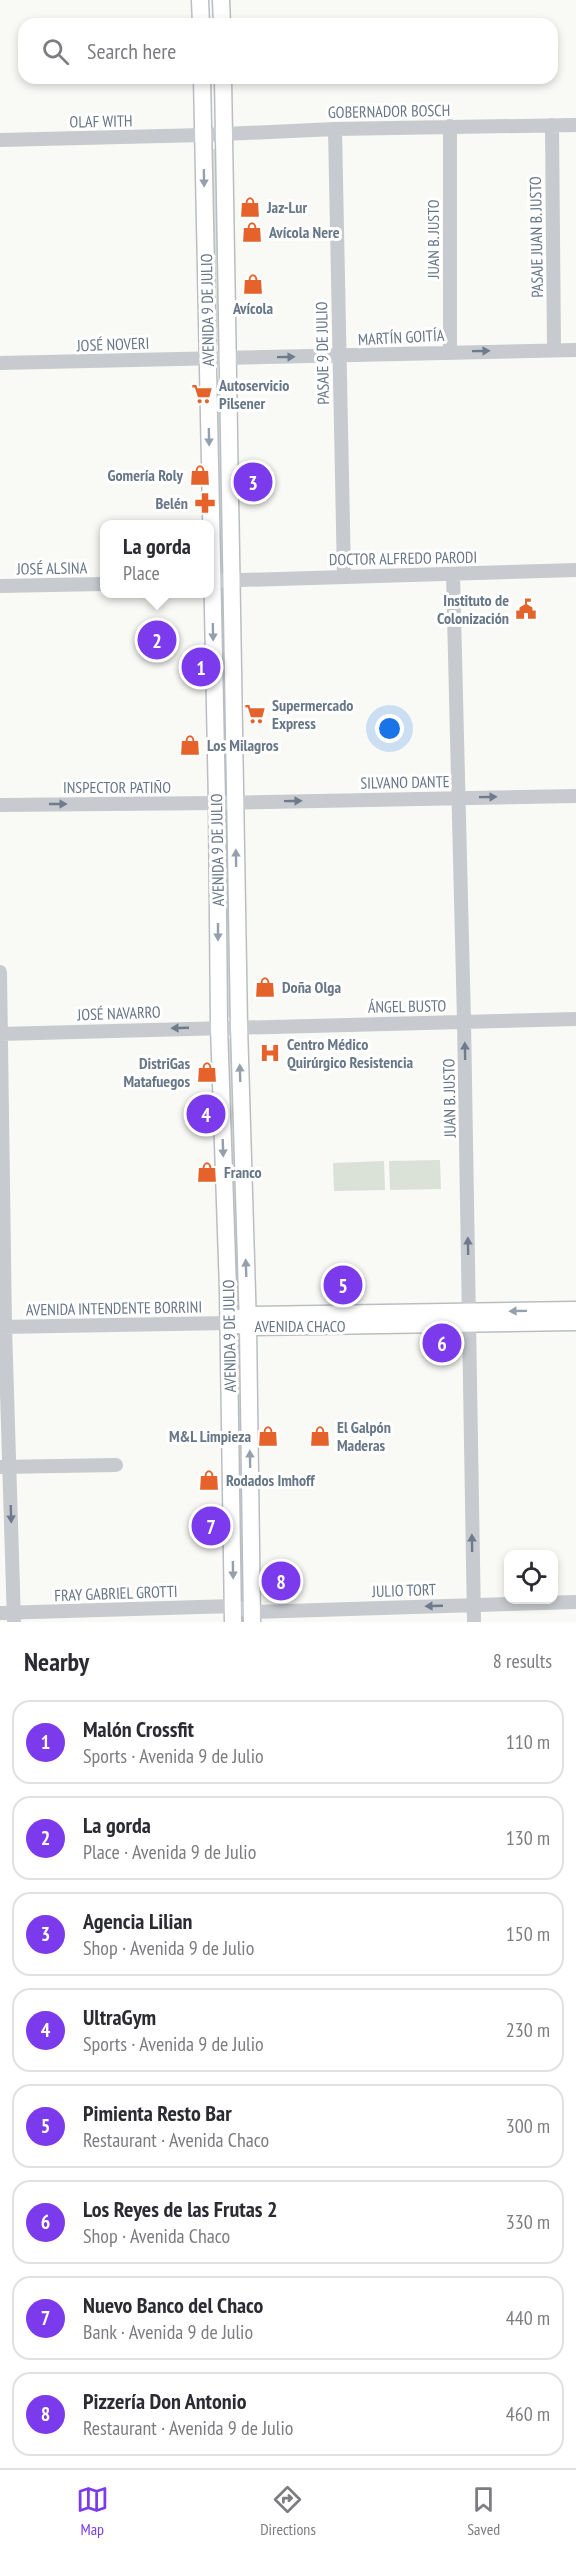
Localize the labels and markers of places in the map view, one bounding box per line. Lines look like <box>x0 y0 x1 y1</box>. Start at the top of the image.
shop icon: Jaz-Lur <box>238 195 262 219</box>
place label: Jaz-Lur <box>266 197 307 217</box>
shop icon: Avícola Nere <box>240 220 264 244</box>
place label: Avícola Nere <box>268 222 340 242</box>
shop icon: Avícola <box>241 272 265 296</box>
place label: Avícola <box>232 298 274 318</box>
place label: Autoservicio Pilsener <box>218 375 289 413</box>
supermarket icon: Autoservicio Pilsener <box>190 382 214 406</box>
pin: 3 <box>234 460 272 504</box>
shop icon: Gomería Roly <box>188 463 212 487</box>
place label: Gomería Roly <box>107 465 184 485</box>
pharmacy icon: Belén <box>193 491 217 515</box>
place label: Belén <box>155 493 188 513</box>
place label: Instituto de Colonización <box>437 590 509 628</box>
public building icon: Instituto de Colonización <box>514 597 538 621</box>
pin: 2 <box>138 618 176 662</box>
pin: 1 <box>182 644 220 690</box>
place label: Supermercado Express <box>272 695 353 733</box>
supermarket icon: Supermercado Express <box>243 702 267 726</box>
shop icon: Los Milagros <box>178 733 202 757</box>
place label: Los Milagros <box>207 735 279 755</box>
shop icon: Doña Olga <box>253 975 277 999</box>
place label: Doña Olga <box>282 977 341 997</box>
place label: Centro Médico Quirúrgico Resistencia <box>287 1034 414 1072</box>
hospital icon: Centro Médico Quirúrgico Resistencia <box>258 1041 282 1065</box>
place label: DistriGas Matafuegos <box>123 1053 190 1091</box>
shop icon: DistriGas Matafuegos <box>195 1060 219 1084</box>
pin: 4 <box>186 1092 226 1136</box>
shop icon: Franco <box>195 1160 219 1184</box>
place label: Franco <box>224 1162 262 1182</box>
pin: 5 <box>324 1262 362 1308</box>
pin: 6 <box>422 1320 462 1366</box>
place label: El Galpón Maderas <box>337 1417 391 1455</box>
shop icon: M&L Limpieza <box>256 1424 280 1448</box>
shop icon: El Galpón Maderas <box>308 1424 332 1448</box>
place label: M&L Limpieza <box>169 1426 251 1446</box>
shop icon: Rodados Imhoff <box>197 1468 221 1492</box>
place label: Rodados Imhoff <box>226 1470 315 1490</box>
pin: 7 <box>192 1504 230 1549</box>
pin: 8 <box>262 1558 300 1604</box>

